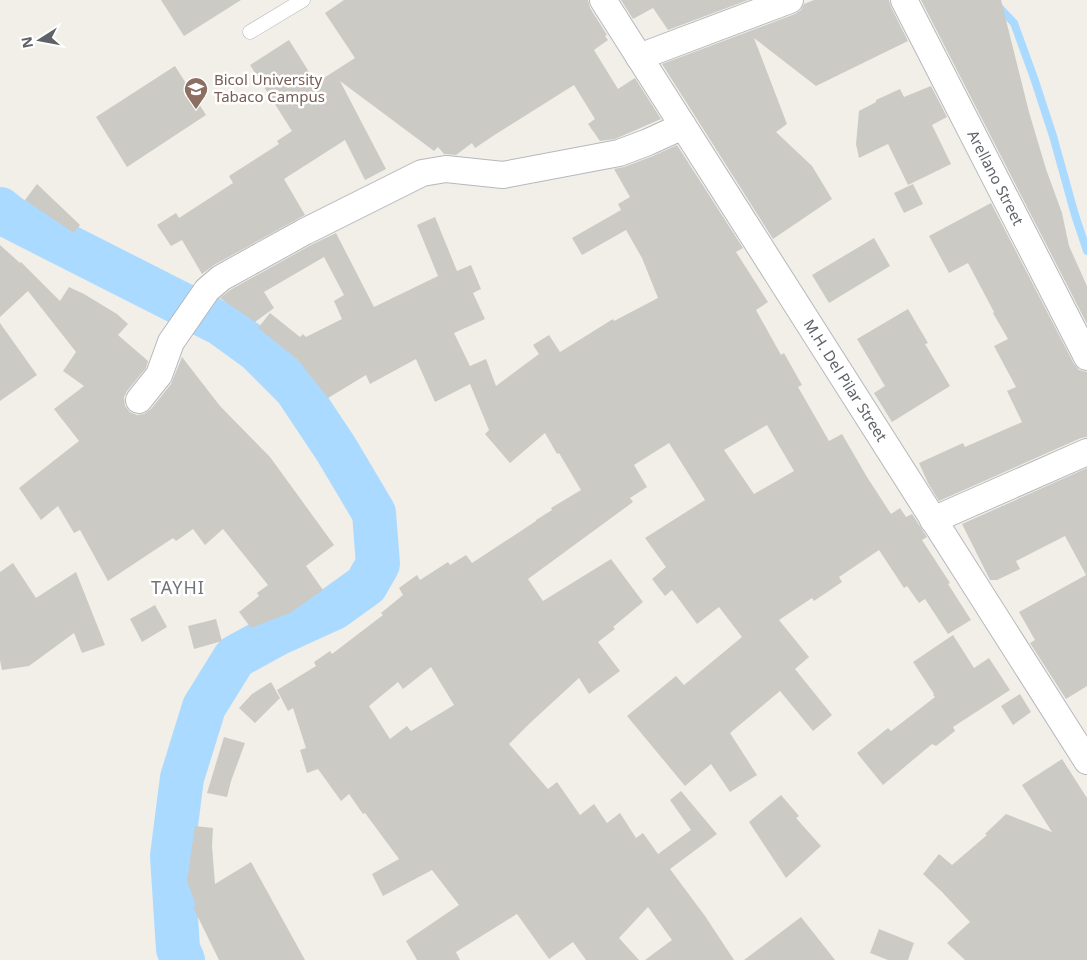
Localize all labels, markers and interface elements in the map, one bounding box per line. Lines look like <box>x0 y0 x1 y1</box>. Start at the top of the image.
north arrow <box>15 15 65 65</box>
text: N <box>16 35 37 50</box>
place label: Bicol University Tabaco Campus <box>214 69 325 106</box>
school or university icon: Bicol University Tabaco Campus <box>183 76 209 110</box>
street label: Arellano Street <box>963 127 1029 229</box>
street label: M.H. Del Pilar Street <box>800 315 893 445</box>
district label: TAYHI <box>151 575 205 599</box>

